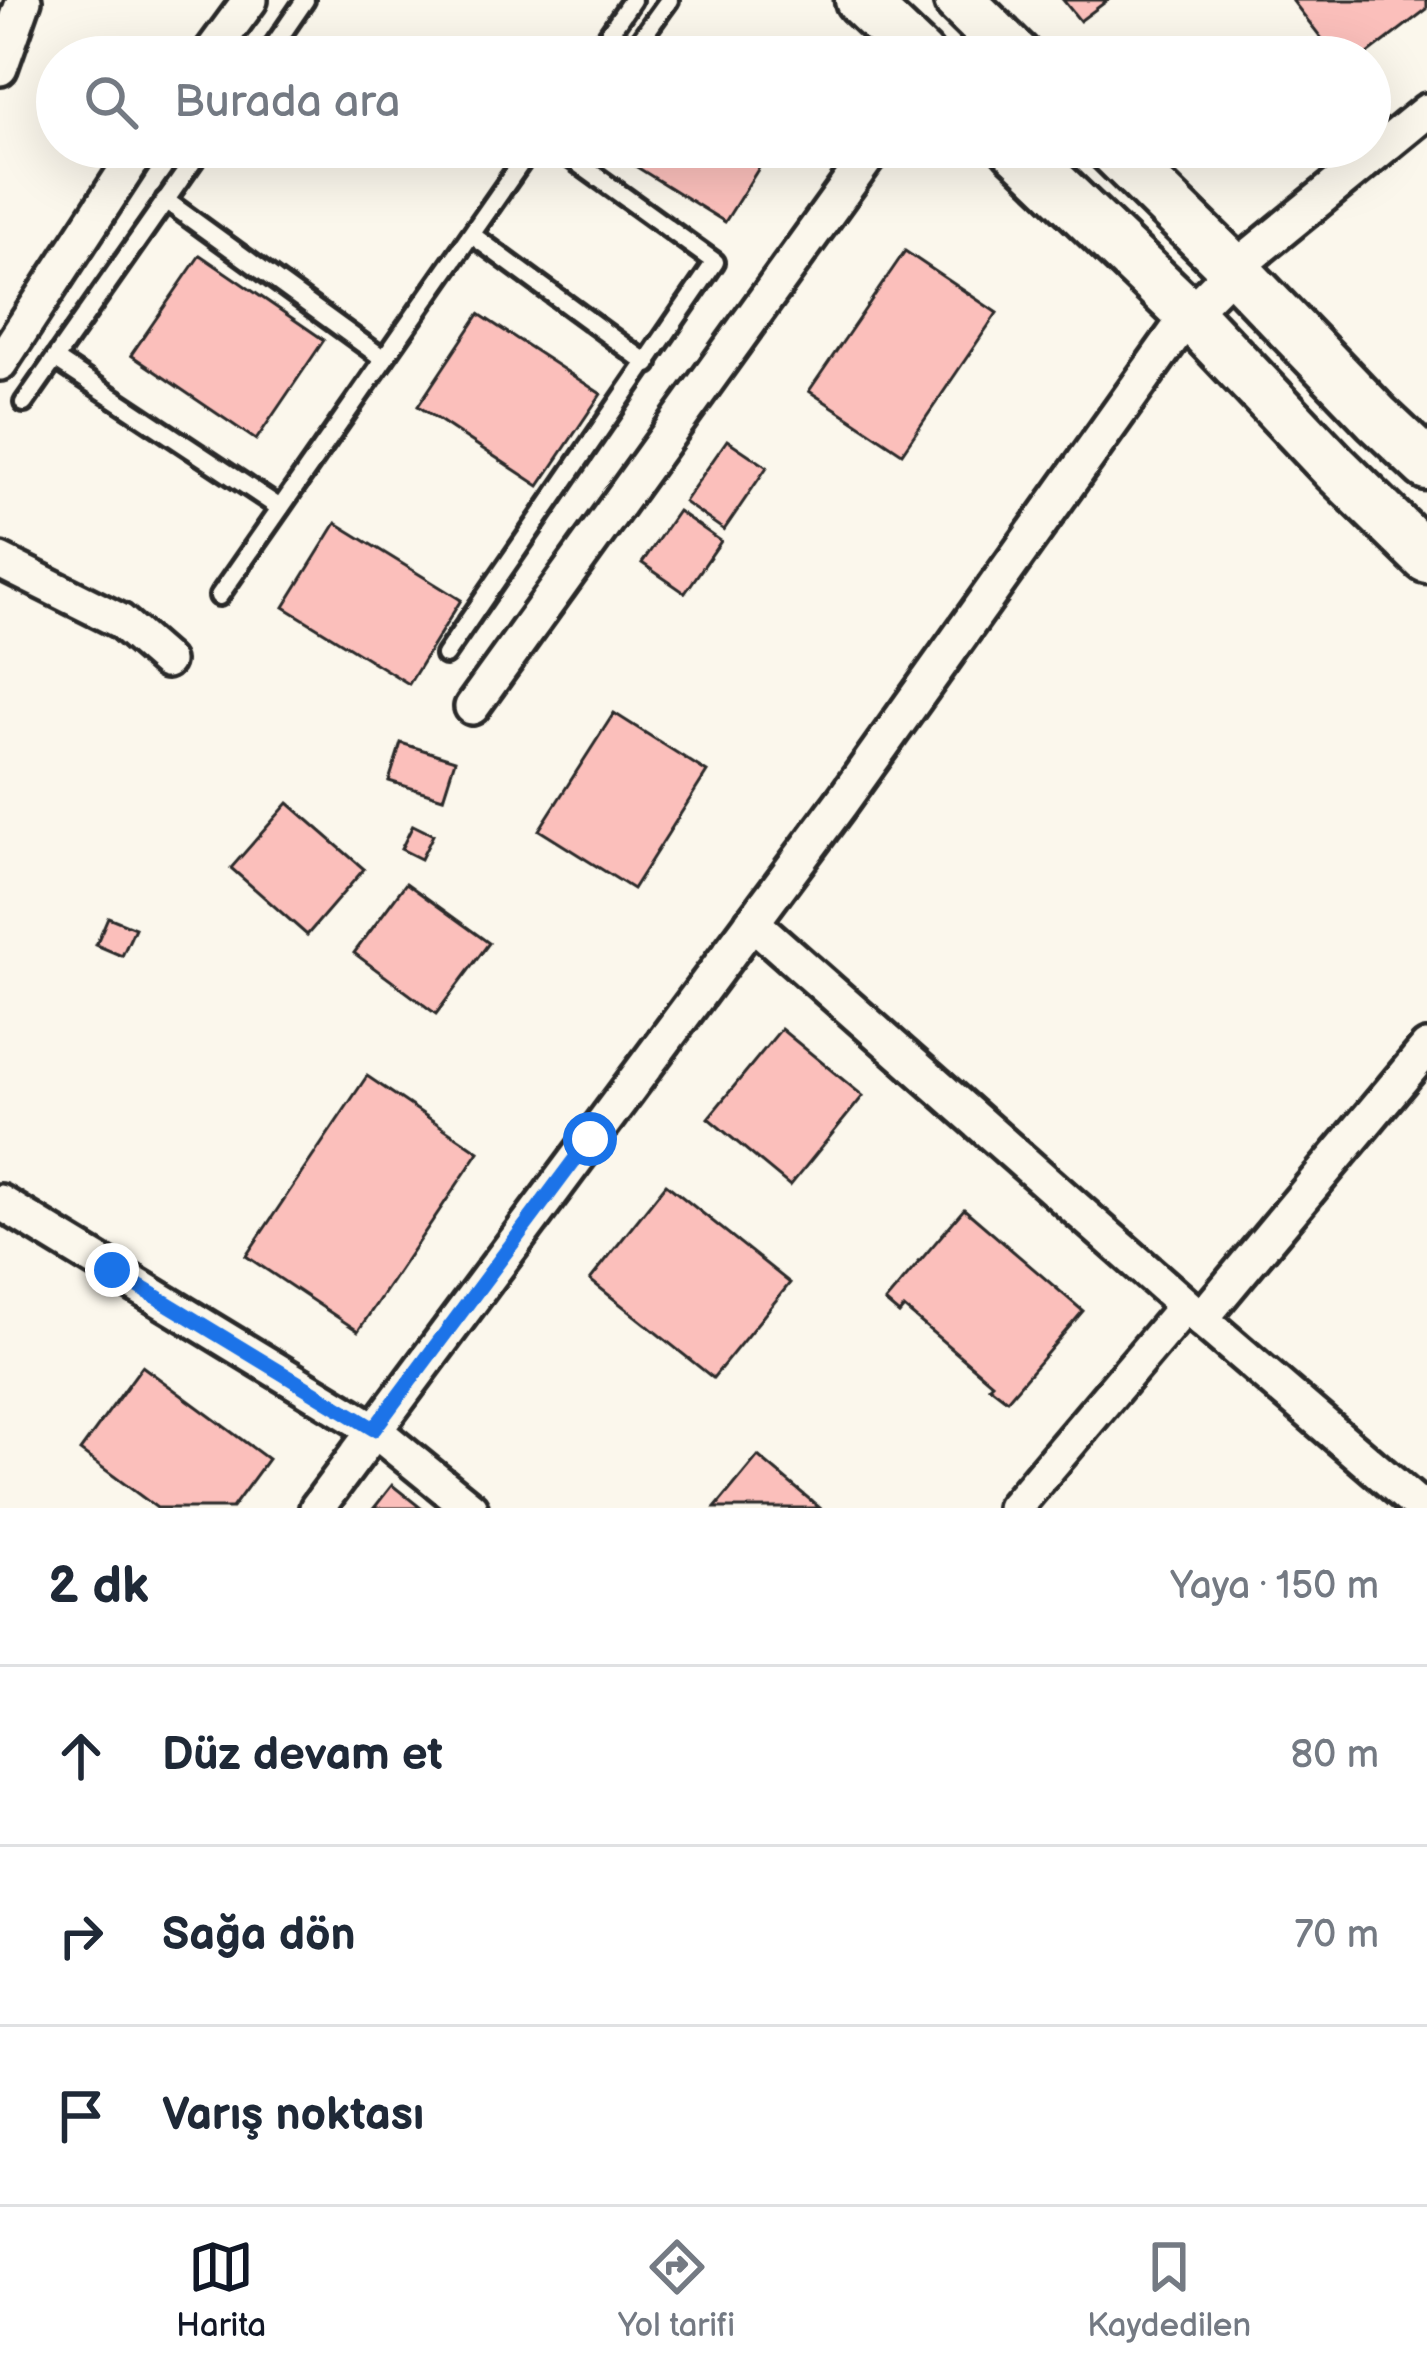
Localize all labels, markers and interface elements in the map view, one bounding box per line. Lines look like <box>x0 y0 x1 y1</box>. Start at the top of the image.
search box <box>36 36 1391 168</box>
icon: search <box>78 69 144 135</box>
text: Burada ara <box>174 75 400 130</box>
route start <box>563 1112 617 1166</box>
route end <box>85 1243 139 1297</box>
text: 2 dk <box>48 1556 149 1617</box>
text: Yaya · 150 m <box>1170 1563 1379 1610</box>
icon: ahead <box>48 1723 114 1789</box>
text: Düz devam et <box>162 1728 443 1783</box>
text: 80 m <box>1291 1732 1379 1779</box>
icon: right <box>48 1903 114 1969</box>
text: Sağa dön <box>162 1908 356 1963</box>
text: 70 m <box>1294 1912 1379 1959</box>
icon: arrive <box>48 2083 114 2149</box>
text: Varış noktası <box>162 2088 424 2143</box>
tab: Harita <box>176 2234 266 2346</box>
tab: Yol tarifi <box>618 2234 735 2346</box>
tab: Kaydedilen <box>1087 2234 1251 2346</box>

